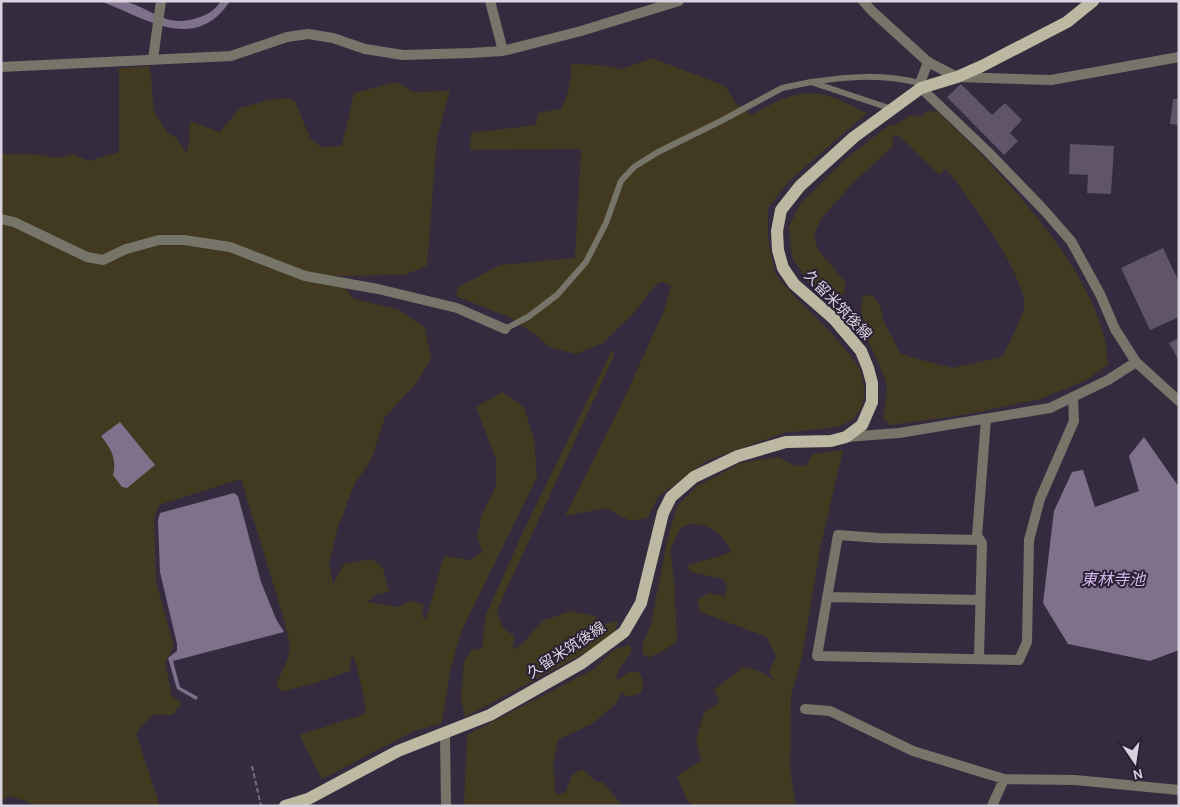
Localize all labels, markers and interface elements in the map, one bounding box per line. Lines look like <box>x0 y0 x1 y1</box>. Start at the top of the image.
street label: 久留米筑後線 <box>800 266 876 344</box>
water label: 東林寺池 <box>1081 570 1147 589</box>
street label: 久留米筑後線 <box>523 618 609 682</box>
north arrow <box>1110 737 1160 787</box>
text: N <box>1131 765 1145 784</box>

